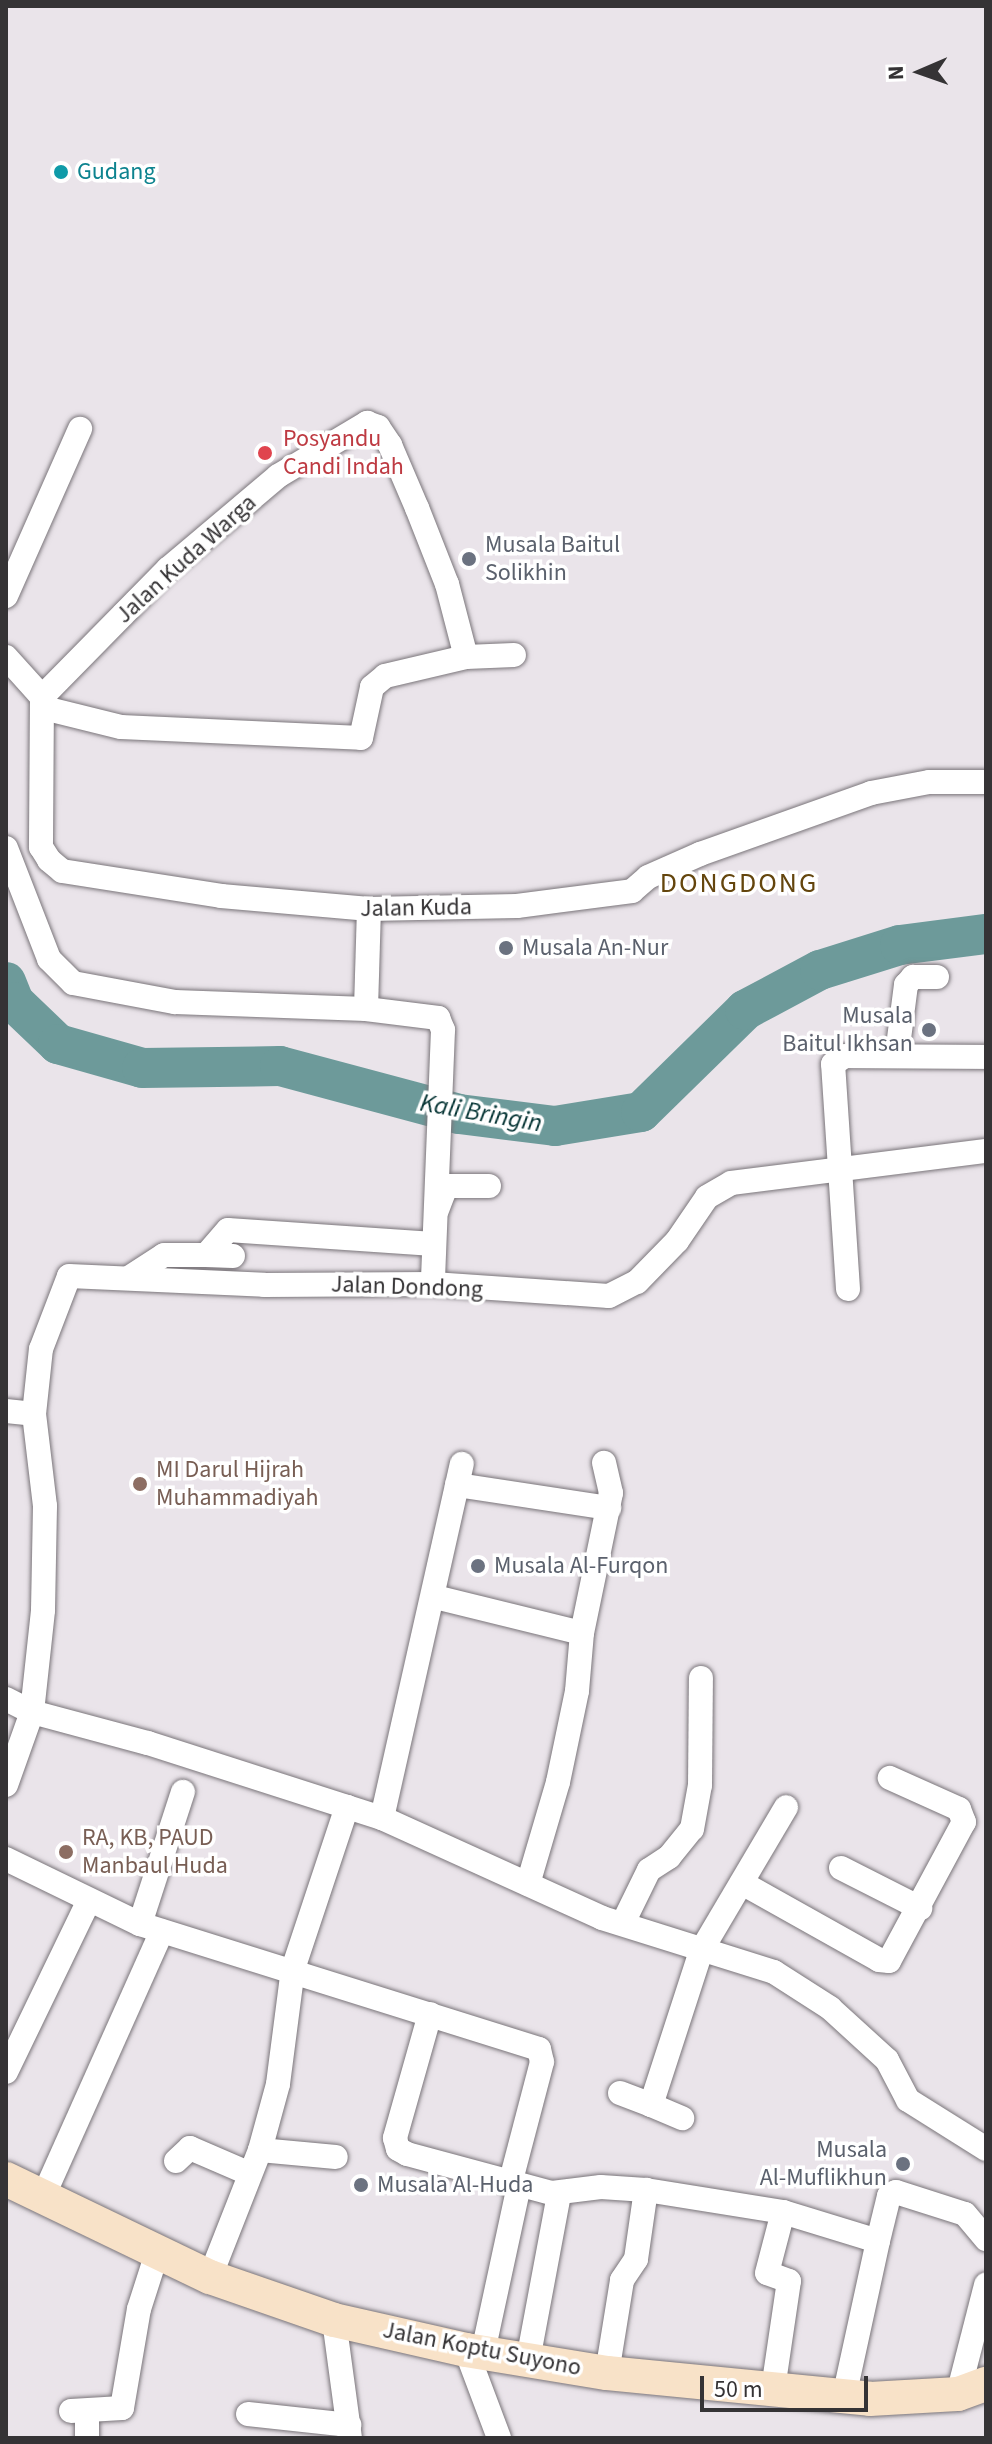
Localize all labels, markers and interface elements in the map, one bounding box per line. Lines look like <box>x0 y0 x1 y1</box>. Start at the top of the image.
north arrow <box>880 32 960 112</box>
text: N <box>880 65 912 81</box>
place label: Gudang <box>77 158 156 186</box>
marker: Gudang <box>52 163 70 181</box>
place label: Posyandu Candi Indah <box>283 425 404 481</box>
marker: Posyandu Candi Indah <box>254 442 276 464</box>
street label: Jalan Kuda Warga <box>110 488 262 630</box>
place label: Musala Baitul Solikhin <box>485 531 620 587</box>
marker: Musala Baitul Solikhin <box>460 550 478 568</box>
district label: DONGDONG <box>660 866 818 900</box>
street label: Jalan Kuda <box>360 893 472 923</box>
place label: Musala An-Nur <box>522 934 668 962</box>
marker: Musala An-Nur <box>497 939 515 957</box>
place label: Musala Baitul Ikhsan <box>782 1002 913 1058</box>
marker: Musala Baitul Ikhsan <box>920 1021 938 1039</box>
water label: Kali Bringin <box>418 1087 544 1139</box>
street label: Jalan Dondong <box>330 1270 484 1304</box>
place label: MI Darul Hijrah Muhammadiyah <box>156 1456 319 1512</box>
marker: MI Darul Hijrah Muhammadiyah <box>131 1475 149 1493</box>
place label: Musala Al-Furqon <box>494 1552 668 1580</box>
marker: Musala Al-Furqon <box>469 1557 487 1575</box>
place label: RA, KB, PAUD Manbaul Huda <box>82 1824 228 1880</box>
marker: RA, KB, PAUD Manbaul Huda <box>57 1843 75 1861</box>
place label: Musala Al-Muflikhun <box>760 2136 887 2192</box>
marker: Musala Al-Muflikhun <box>894 2155 912 2173</box>
place label: Musala Al-Huda <box>377 2171 533 2199</box>
marker: Musala Al-Huda <box>352 2176 370 2194</box>
street label: Jalan Koptu Suyono <box>380 2316 584 2382</box>
scale bar <box>704 2360 872 2410</box>
text: 50 m <box>714 2372 763 2407</box>

